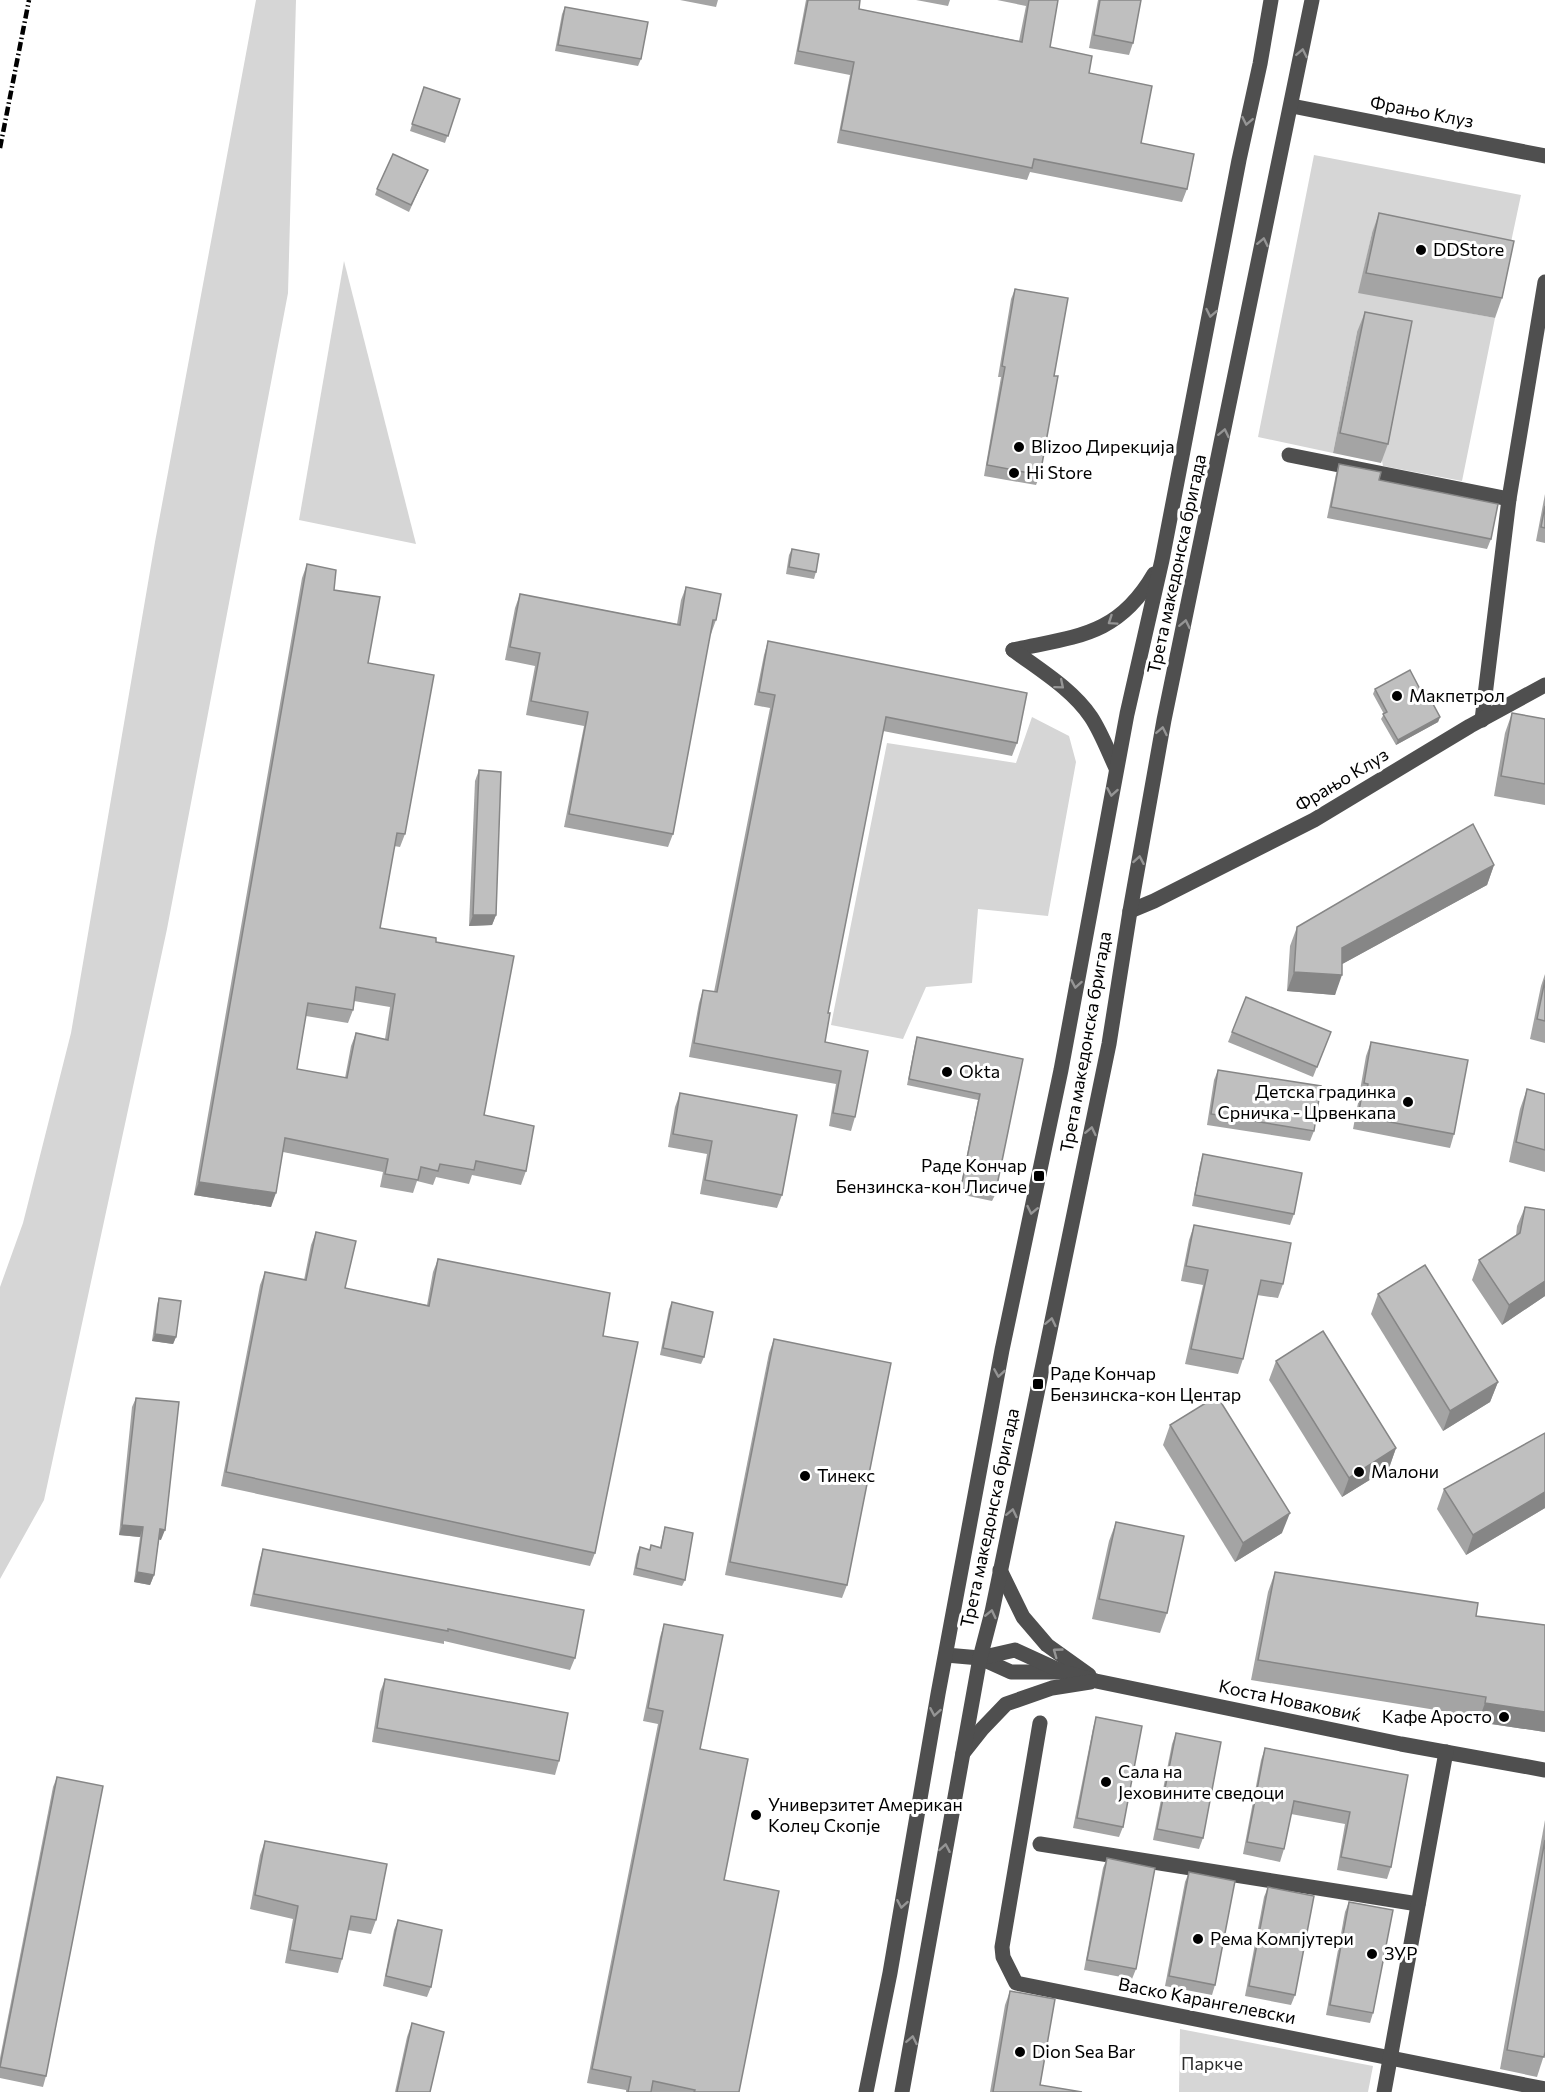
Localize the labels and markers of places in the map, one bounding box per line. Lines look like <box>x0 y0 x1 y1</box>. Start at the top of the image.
place label: DDStore <box>1433 238 1504 260</box>
marker: DDStore <box>1414 243 1428 257</box>
place label: Blizoo Дирекција <box>1031 435 1174 457</box>
marker: Blizoo Дирекција <box>1012 440 1026 454</box>
place label: Hi Store <box>1026 461 1092 483</box>
marker: Hi Store <box>1007 466 1021 480</box>
place label: Макпетрол <box>1409 684 1505 706</box>
marker: Макпетрол <box>1390 689 1404 703</box>
place label: Okta <box>959 1060 1000 1082</box>
marker: Okta <box>940 1065 954 1079</box>
place label: Детска градинка Срничка - Црвенкапа <box>1217 1080 1396 1123</box>
marker: Детска градинка Срничка - Црвенкапа <box>1401 1095 1415 1109</box>
place label: Раде Кончар Бензинска-кон Лисиче <box>835 1154 1027 1197</box>
marker: Раде Кончар Бензинска-кон Лисиче <box>1032 1169 1046 1183</box>
place label: Раде Кончар Бензинска-кон Центар <box>1050 1362 1241 1405</box>
marker: Раде Кончар Бензинска-кон Центар <box>1031 1377 1045 1391</box>
place label: Малони <box>1371 1460 1439 1482</box>
place label: Тинекс <box>817 1464 875 1486</box>
marker: Малони <box>1352 1465 1366 1479</box>
marker: Тинекс <box>798 1469 812 1483</box>
place label: Кафе Аросто <box>1382 1705 1492 1727</box>
marker: Кафе Аросто <box>1497 1710 1511 1724</box>
place label: Сала на Јеховините сведоци <box>1118 1760 1284 1803</box>
marker: Сала на Јеховините сведоци <box>1099 1775 1113 1789</box>
place label: Универзитет Американ Колеџ Скопје <box>768 1793 963 1836</box>
marker: Универзитет Американ Колеџ Скопје <box>749 1808 763 1822</box>
place label: Рема Компјутери <box>1210 1927 1354 1949</box>
marker: Рема Компјутери <box>1191 1932 1205 1946</box>
place label: ЗУР <box>1384 1942 1417 1964</box>
marker: ЗУР <box>1365 1947 1379 1961</box>
place label: Dion Sea Bar <box>1032 2040 1136 2062</box>
marker: Dion Sea Bar <box>1013 2045 1027 2059</box>

